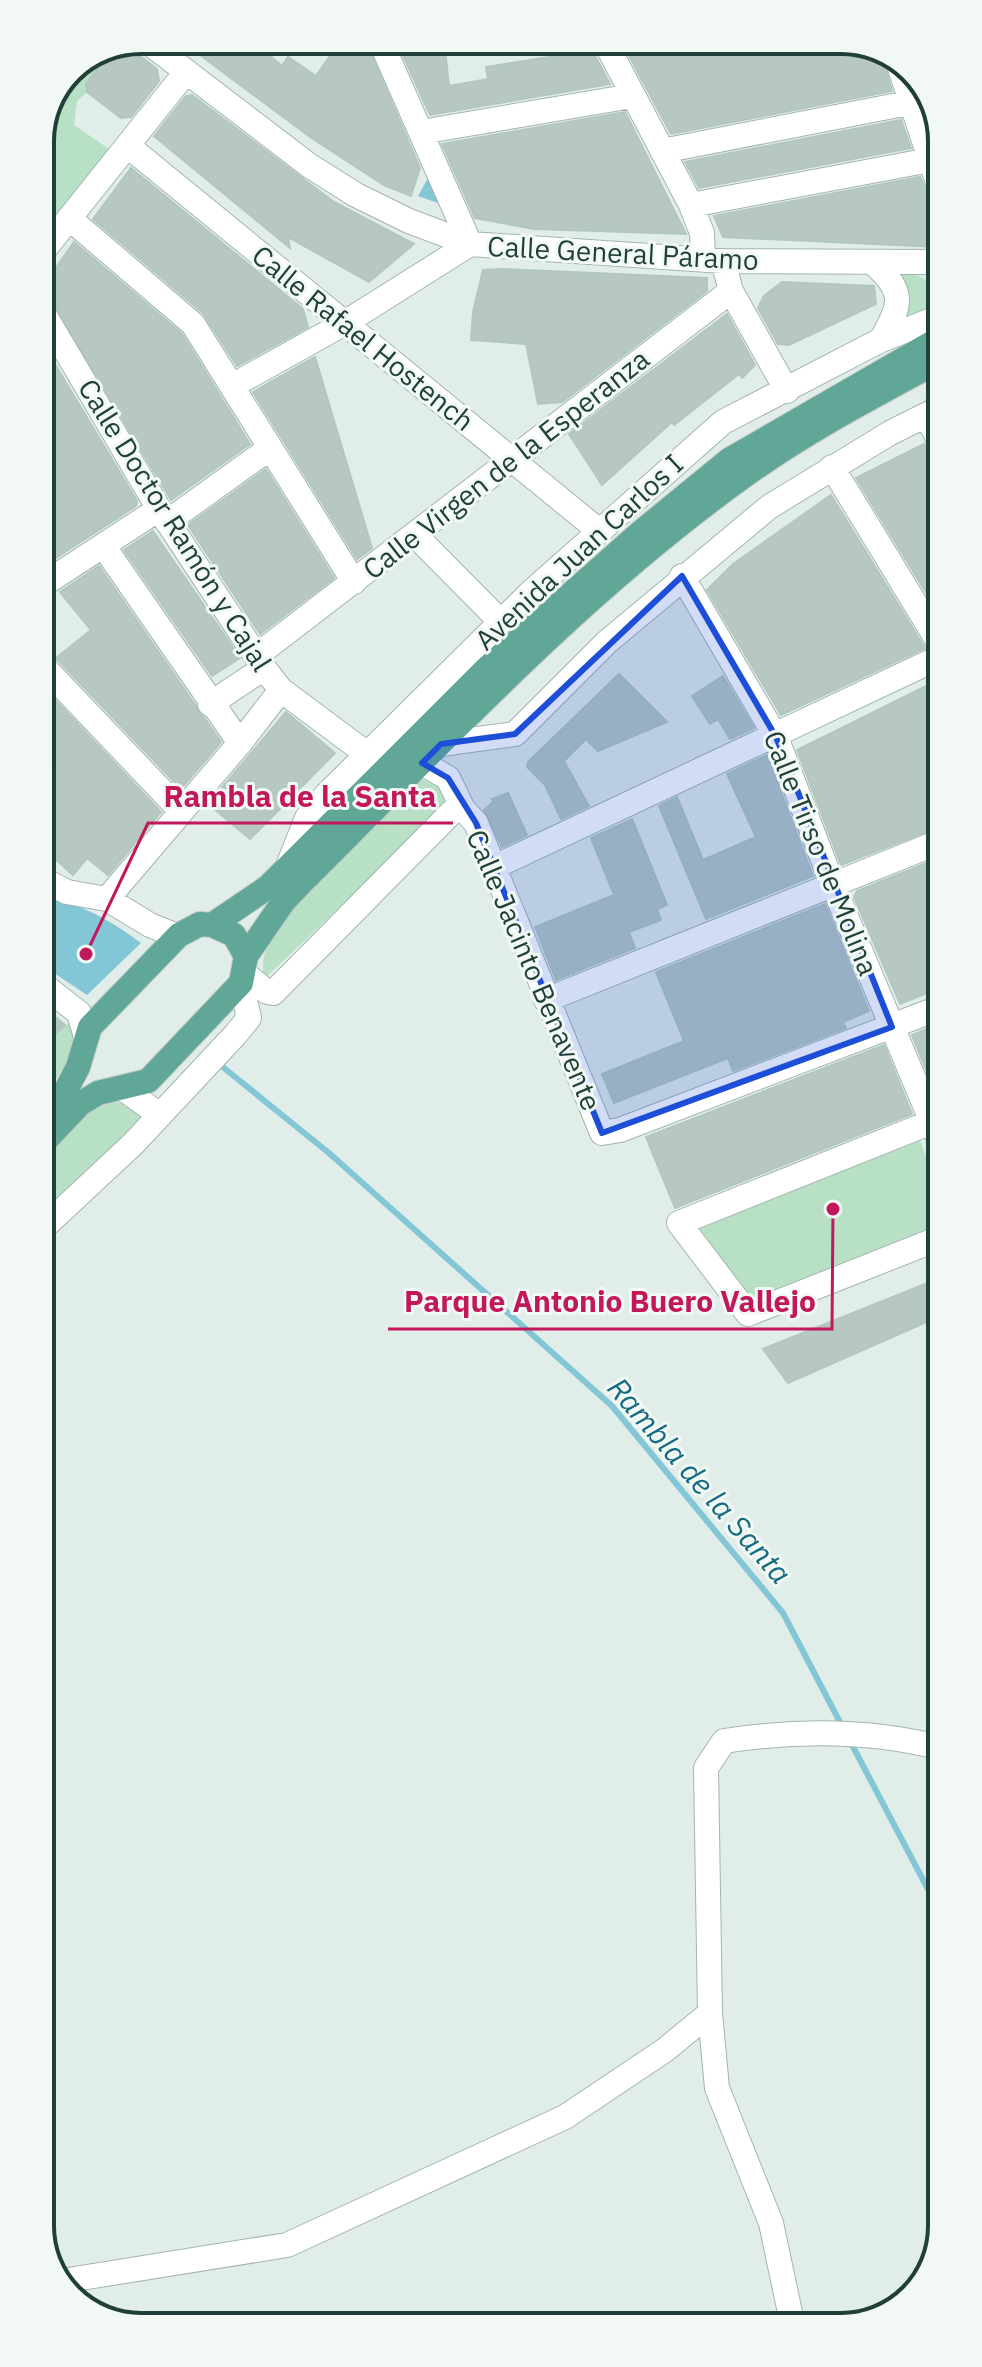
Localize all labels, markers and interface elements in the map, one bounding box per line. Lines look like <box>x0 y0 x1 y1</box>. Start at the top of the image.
street label: Calle General Páramo <box>486 227 760 278</box>
street label: Calle Rafael Hostench <box>245 237 482 439</box>
street label: Calle Virgen de la Esperanza <box>355 340 656 587</box>
street label: Calle Doctor Ramón y Cajal <box>70 372 281 678</box>
street label: Avenida Juan Carlos I <box>467 445 691 658</box>
street label: Calle Tirso de Molina <box>755 725 887 981</box>
callout: Rambla de la Santa <box>148 769 453 823</box>
text: Rambla de la Santa <box>164 776 436 815</box>
street label: Calle Jacinto Benavente <box>458 824 610 1116</box>
callout: Parque Antonio Buero Vallejo <box>388 1275 832 1329</box>
text: Parque Antonio Buero Vallejo <box>404 1281 816 1320</box>
water label: Rambla de la Santa <box>600 1369 801 1591</box>

